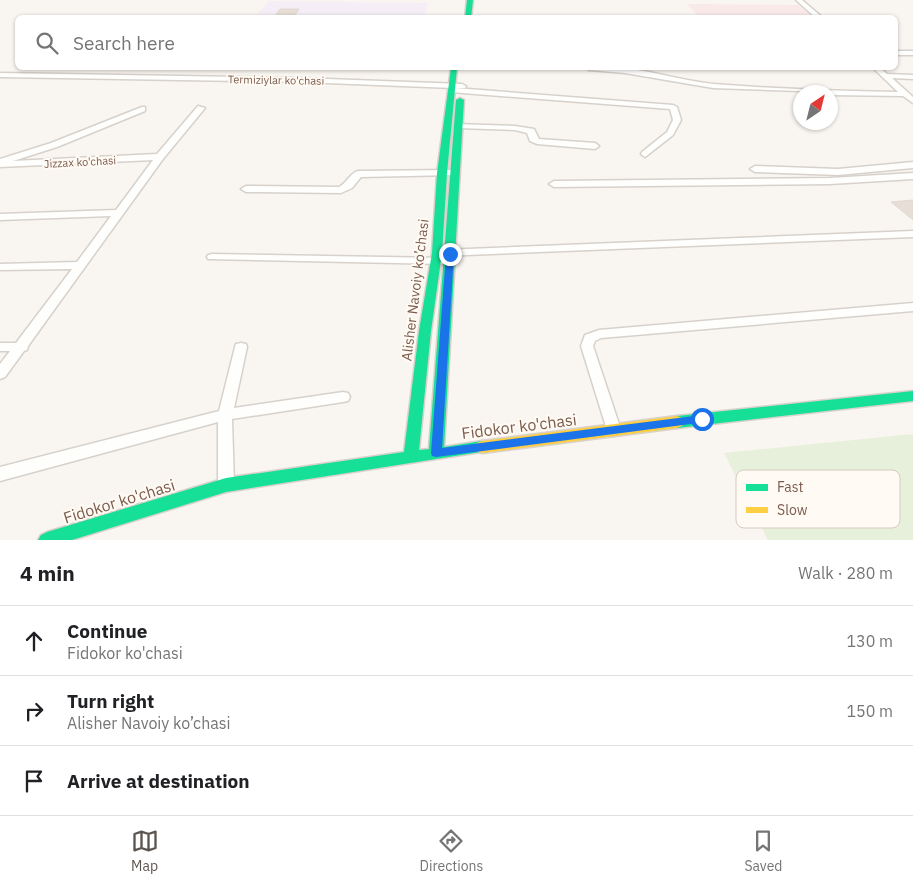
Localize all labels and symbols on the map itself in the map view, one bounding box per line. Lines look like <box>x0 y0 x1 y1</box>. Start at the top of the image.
street label: Termiziylar ko'chasi <box>228 72 324 88</box>
north arrow <box>793 85 838 130</box>
street label: Jizzax ko'chasi <box>43 153 117 171</box>
street label: Alisher Navoiy ko’chasi <box>397 218 433 362</box>
route end <box>439 243 462 266</box>
route start <box>691 408 714 431</box>
street label: Fidokor ko'chasi <box>460 409 578 443</box>
legend <box>736 470 900 528</box>
street label: Fidokor ko'chasi <box>61 475 177 527</box>
text: Fast <box>777 478 803 496</box>
text: Slow <box>777 501 808 519</box>

